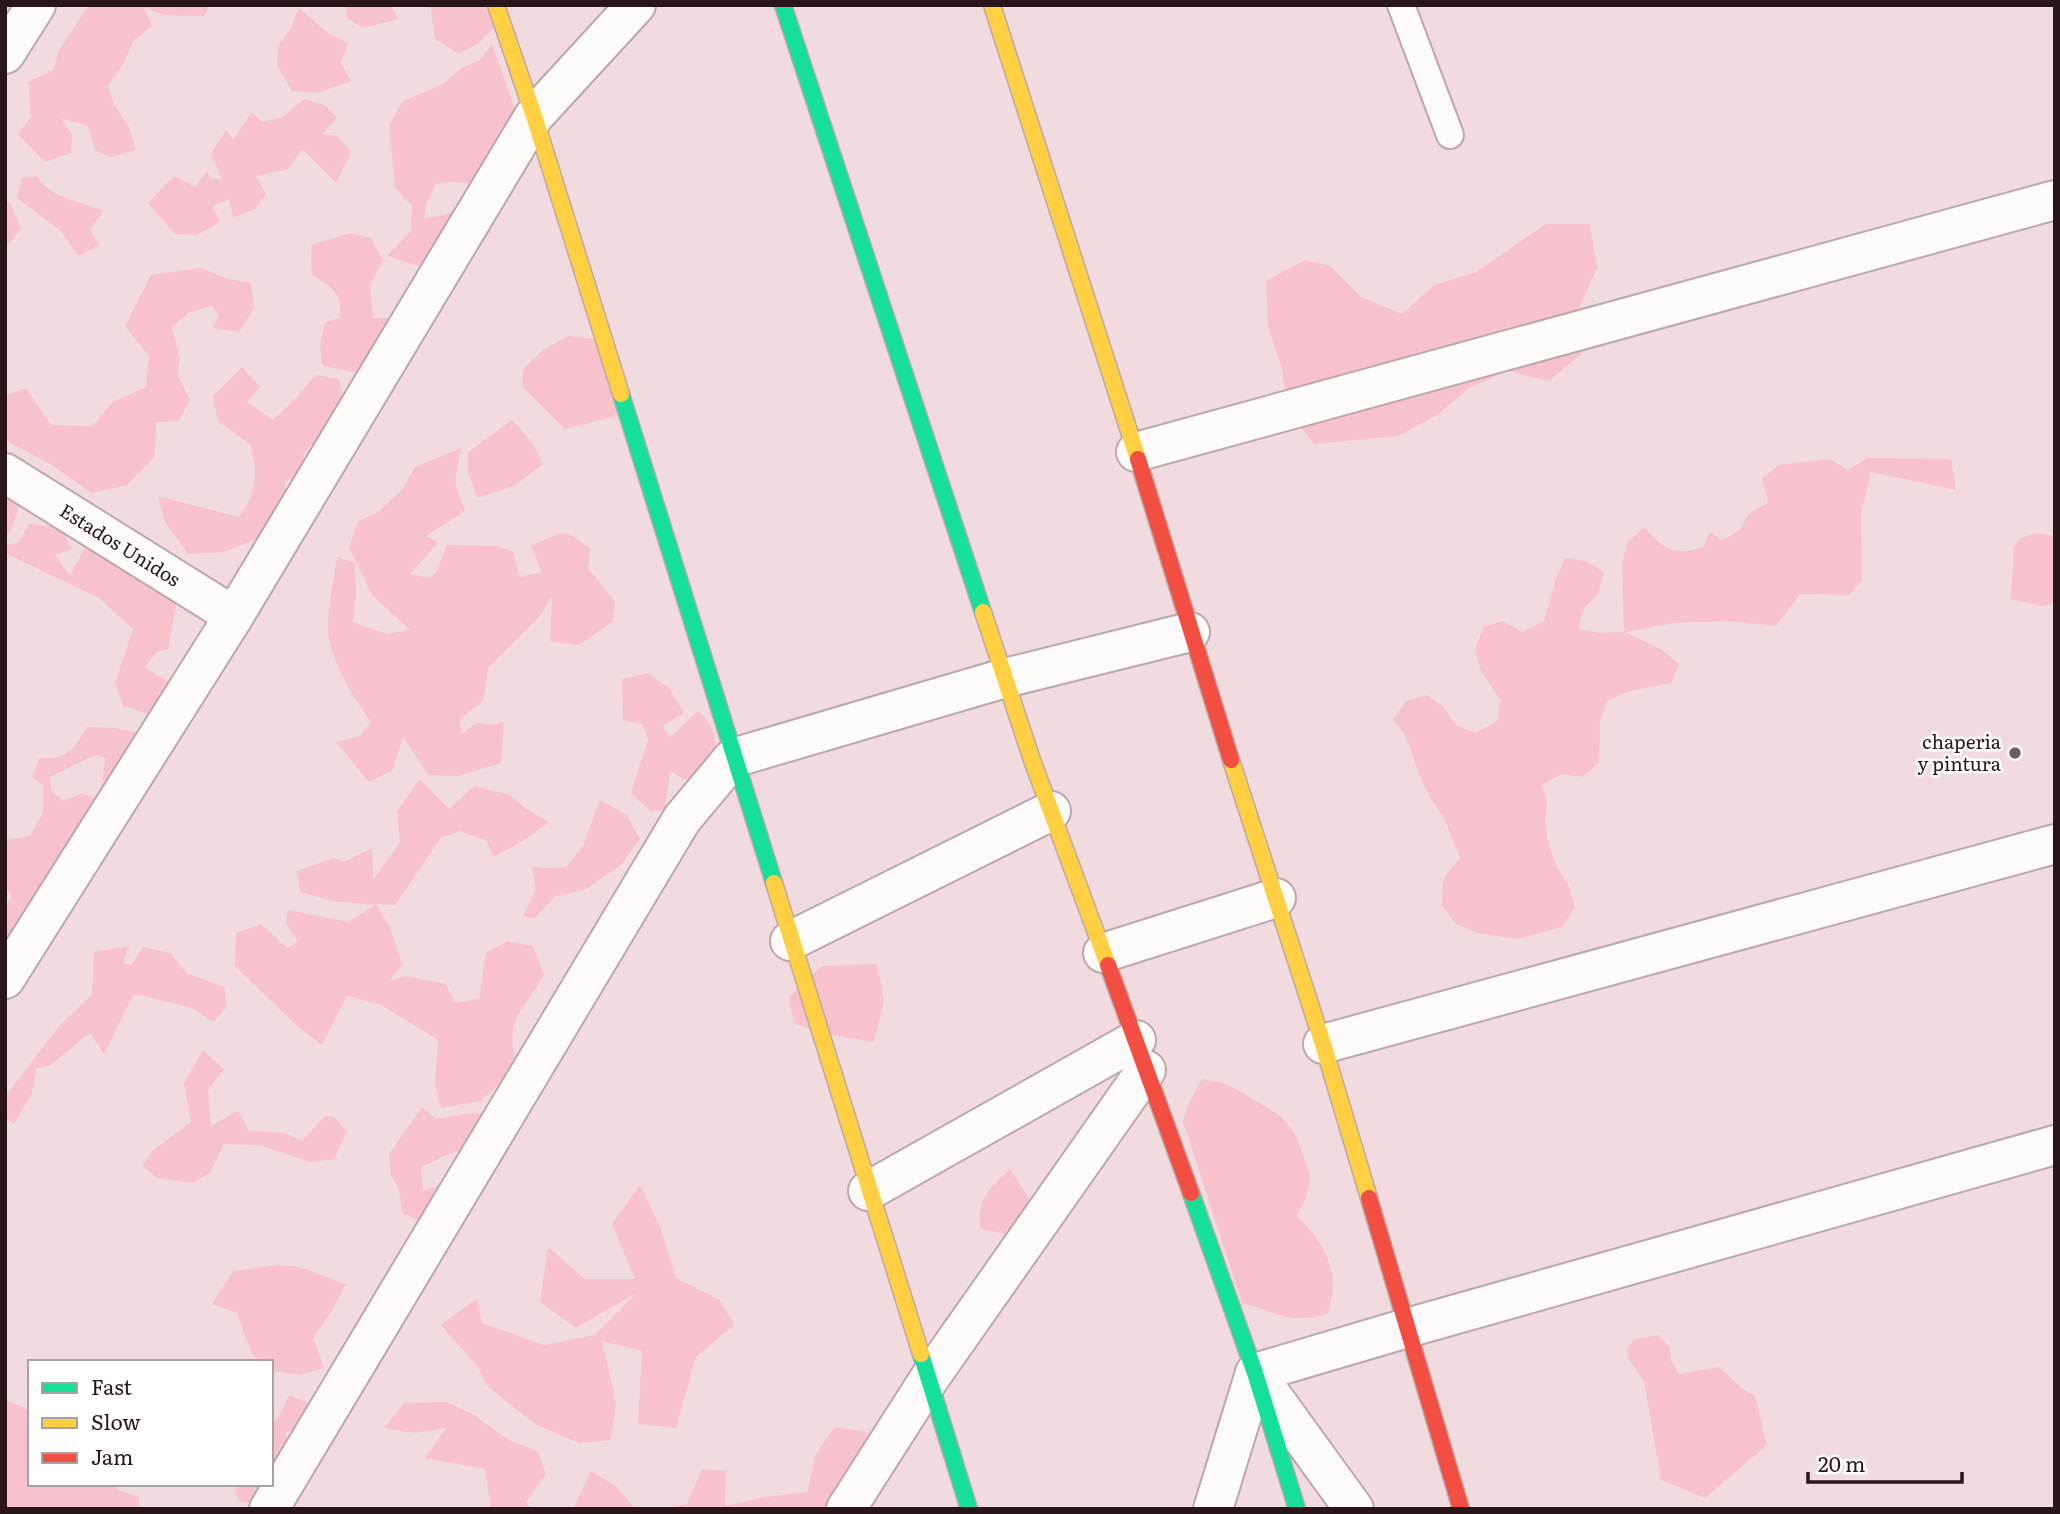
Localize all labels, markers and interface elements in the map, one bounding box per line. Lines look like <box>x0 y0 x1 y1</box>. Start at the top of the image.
street label: Estados Unidos <box>55 496 187 593</box>
place label: chaperia y pintura <box>1917 727 2002 777</box>
marker: chaperia y pintura <box>2007 745 2023 761</box>
legend <box>28 1360 273 1486</box>
text: Fast <box>91 1370 132 1401</box>
text: Slow <box>91 1405 141 1436</box>
text: Jam <box>91 1440 133 1471</box>
scale bar <box>1808 1440 1962 1484</box>
text: 20 m <box>1818 1447 1865 1478</box>

